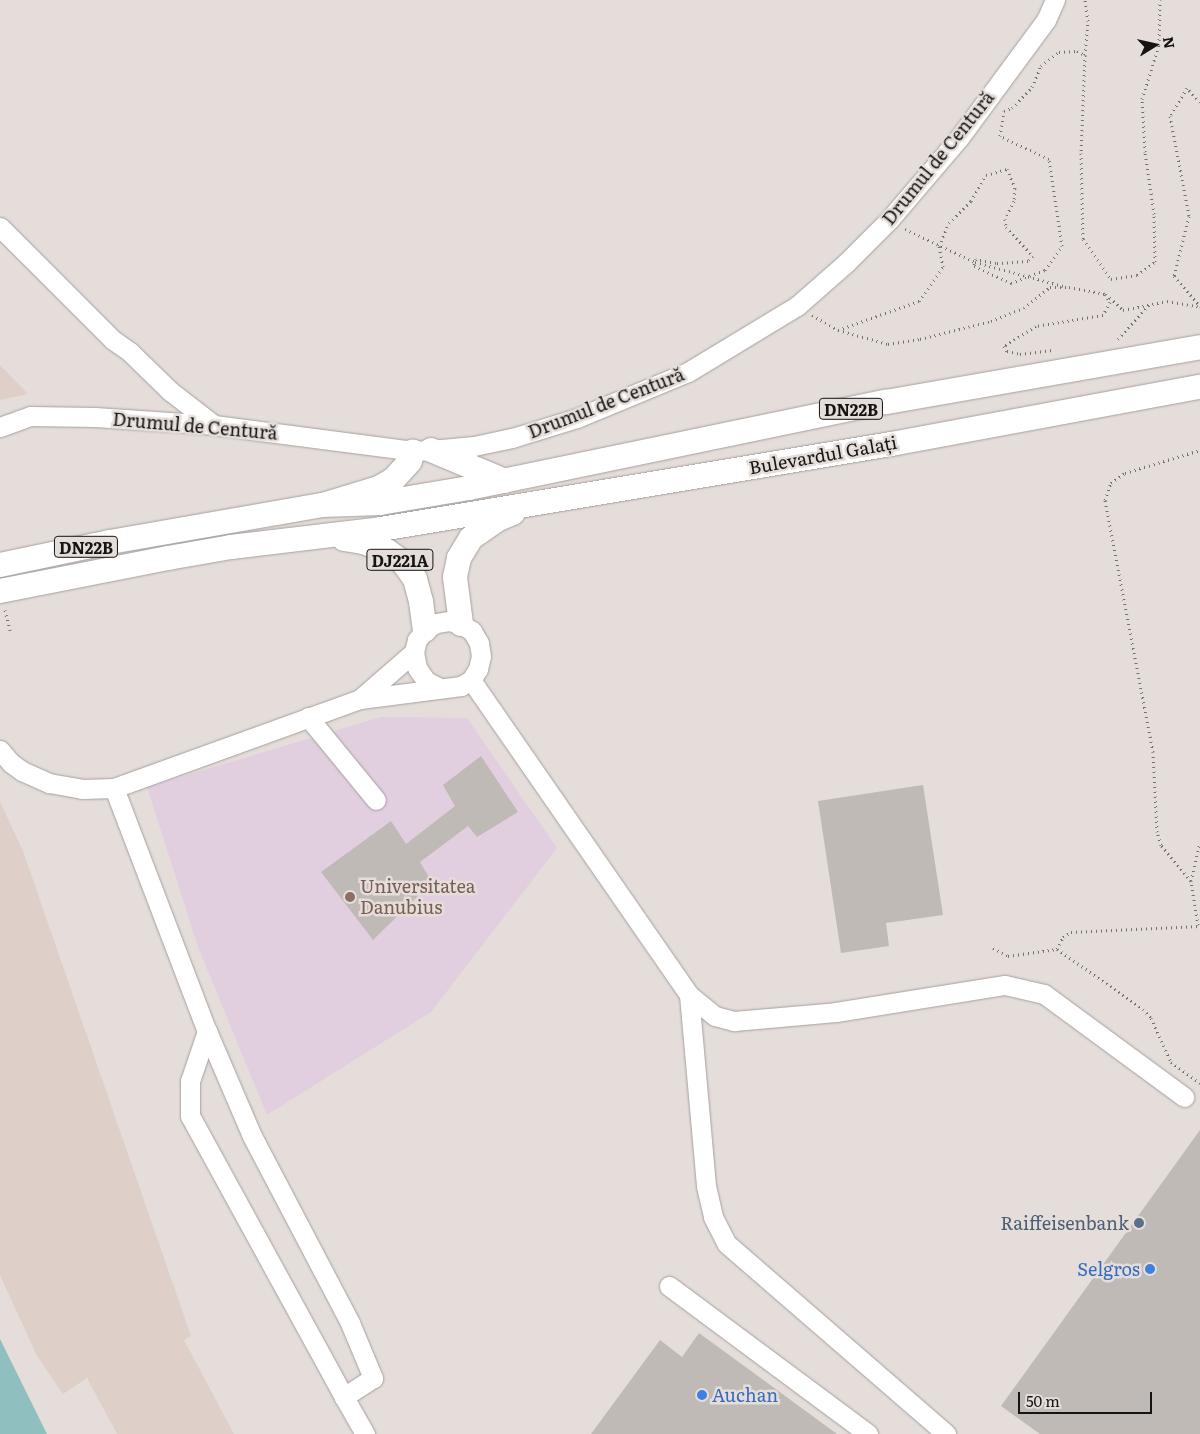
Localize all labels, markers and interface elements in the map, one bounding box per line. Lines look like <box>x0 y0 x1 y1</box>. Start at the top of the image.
north arrow <box>1130 20 1180 70</box>
text: N <box>1159 35 1181 50</box>
street label: Drumul de Centură <box>878 87 998 229</box>
street label: Drumul de Centură <box>525 363 687 443</box>
road number: DN22B <box>818 396 884 422</box>
street label: Drumul de Centură <box>112 408 278 444</box>
street label: Bulevardul Galați <box>747 431 899 479</box>
road number: DN22B <box>54 534 118 560</box>
road number: DJ221A <box>366 546 434 574</box>
place label: Universitatea Danubius <box>360 876 476 919</box>
marker: Universitatea Danubius <box>344 891 356 903</box>
place label: Raiffeisenbank <box>1000 1212 1129 1234</box>
marker: Raiffeisenbank <box>1133 1217 1145 1229</box>
place label: Selgros <box>1077 1258 1140 1280</box>
marker: Selgros <box>1144 1263 1156 1275</box>
scale bar <box>1020 1382 1154 1414</box>
place label: Auchan <box>712 1384 778 1406</box>
marker: Auchan <box>696 1389 708 1401</box>
text: 50 m <box>1026 1389 1060 1412</box>

